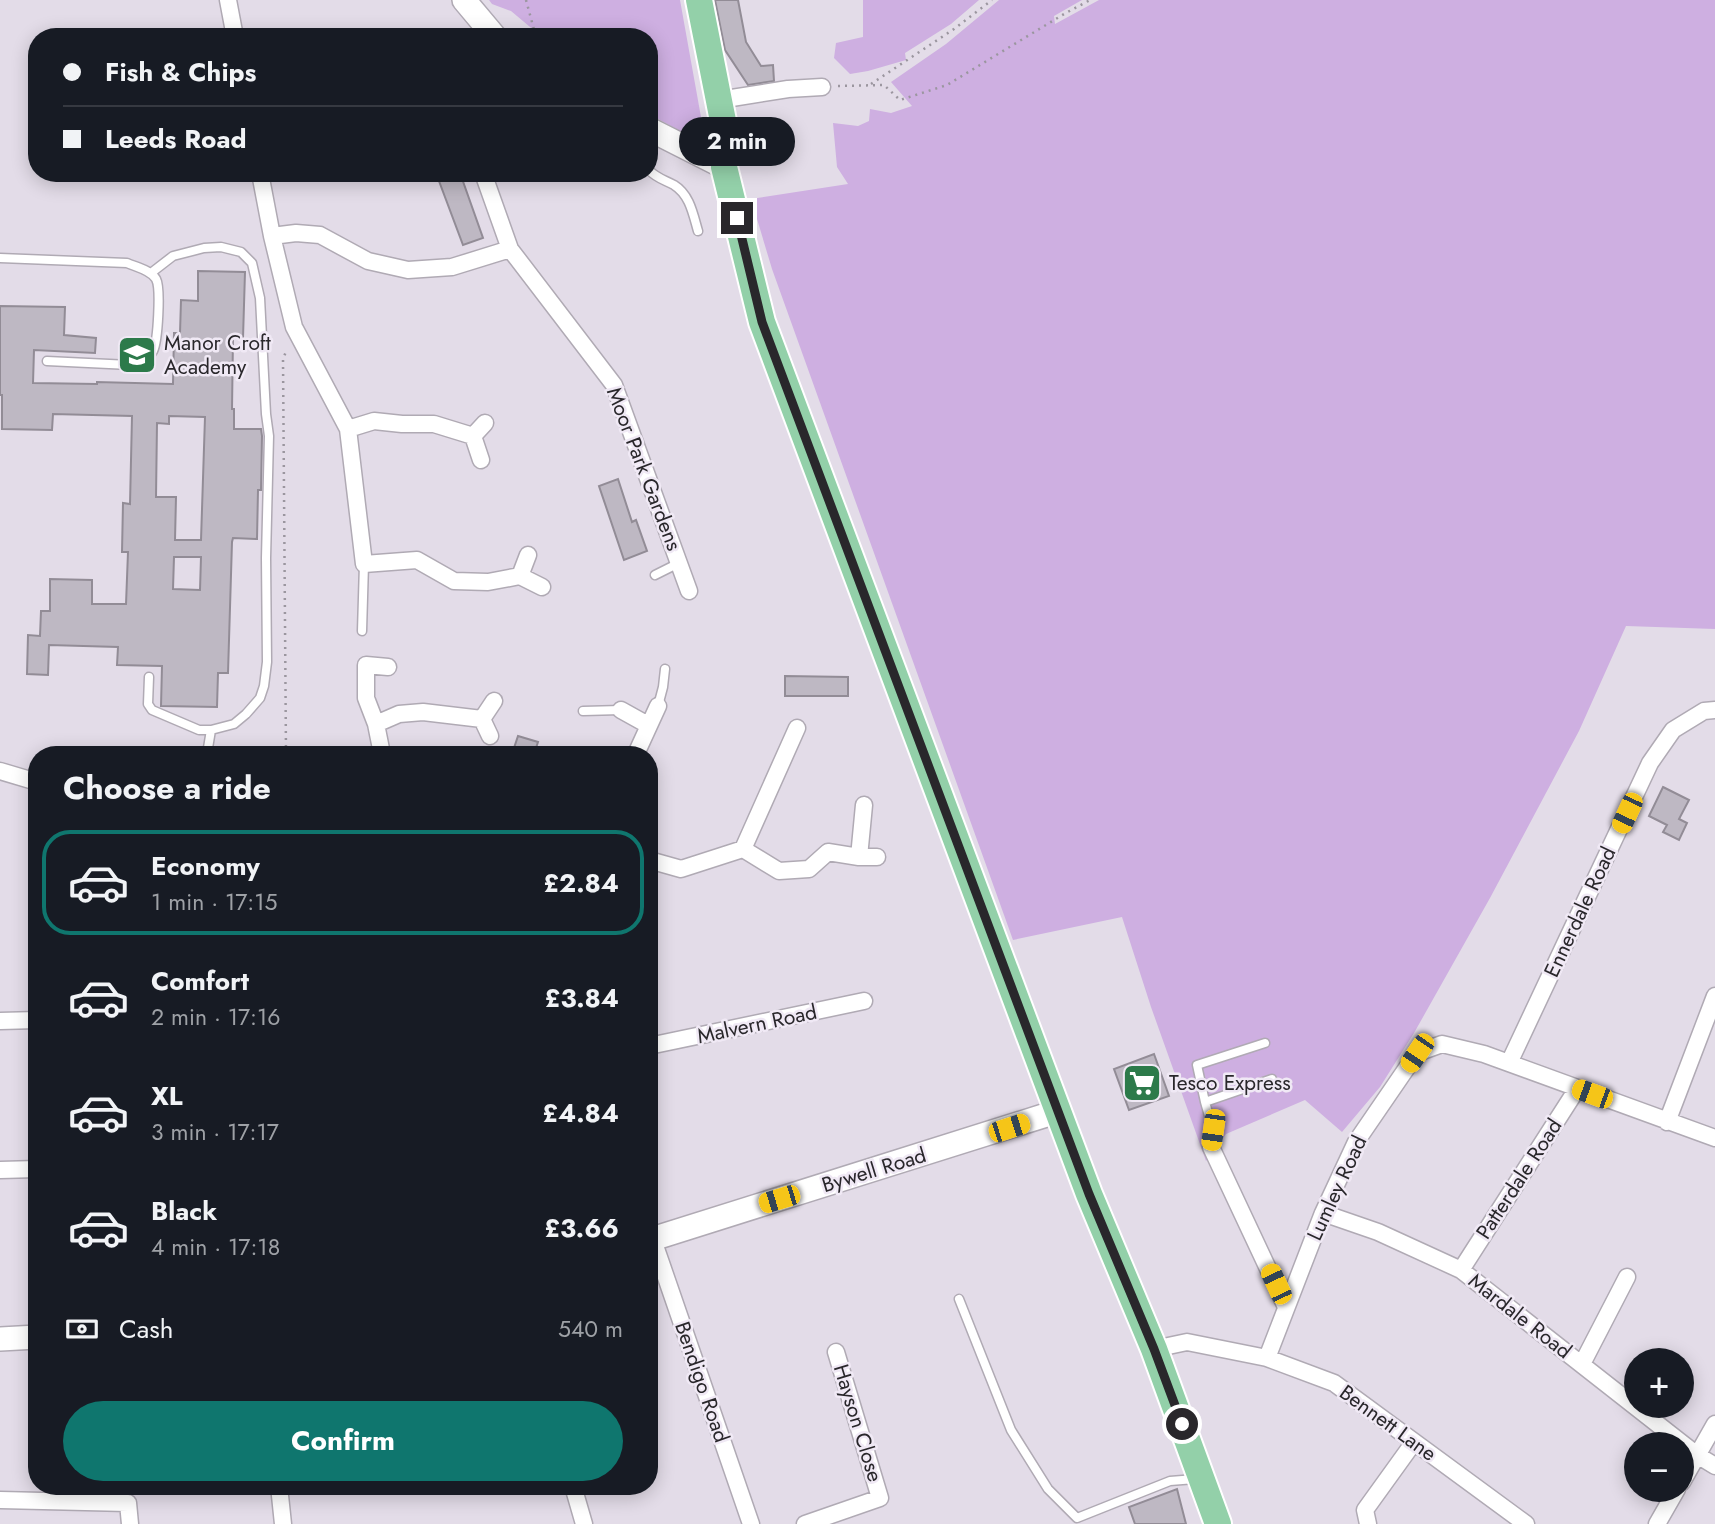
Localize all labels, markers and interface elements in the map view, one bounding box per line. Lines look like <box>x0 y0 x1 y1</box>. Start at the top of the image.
text: Fish & Chips <box>105 53 256 91</box>
callout: 2 min <box>679 116 795 166</box>
text: Leeds Road <box>105 120 246 158</box>
text: 2 min <box>707 124 767 158</box>
route end <box>721 202 753 234</box>
place label: Manor Croft Academy <box>164 328 271 382</box>
school or university icon: Manor Croft Academy <box>116 334 158 376</box>
street label: Moor Park Gardens <box>599 383 689 555</box>
text: Choose a ride <box>63 765 271 811</box>
car <box>1609 790 1646 836</box>
street label: Ennerdale Road <box>1537 842 1623 982</box>
text: Economy <box>151 847 260 885</box>
icon: car <box>67 851 130 914</box>
text: £2.84 <box>543 864 619 902</box>
text: 1 min · 17:15 <box>151 885 278 919</box>
text: Comfort <box>151 962 249 1000</box>
icon: car <box>67 966 130 1029</box>
text: £3.84 <box>545 979 619 1017</box>
street label: Malvern Road <box>694 997 820 1051</box>
text: 2 min · 17:16 <box>151 1000 281 1034</box>
car <box>1397 1030 1438 1076</box>
supermarket icon: Tesco Express <box>1121 1062 1163 1104</box>
place label: Tesco Express <box>1169 1068 1291 1098</box>
text: XL <box>151 1077 183 1115</box>
car <box>1569 1077 1616 1111</box>
icon: car <box>67 1081 130 1144</box>
text: £4.84 <box>542 1094 619 1132</box>
car <box>1200 1108 1227 1152</box>
car <box>986 1112 1033 1144</box>
street label: Patterdale Road <box>1469 1113 1569 1245</box>
text: 3 min · 17:17 <box>151 1115 279 1149</box>
street label: Lumley Road <box>1300 1131 1374 1245</box>
street label: Bywell Road <box>818 1140 930 1200</box>
car <box>756 1183 803 1215</box>
text: Black <box>151 1192 217 1230</box>
icon: car <box>67 1196 130 1259</box>
text: £3.66 <box>544 1209 619 1247</box>
text: 4 min · 17:18 <box>151 1230 280 1264</box>
car <box>1258 1261 1295 1307</box>
street label: Mardale Road <box>1462 1266 1578 1366</box>
icon: cash <box>63 1310 101 1348</box>
text: Cash <box>119 1310 173 1348</box>
text: 540 m <box>558 1312 623 1346</box>
street label: Bendigo Road <box>667 1318 737 1446</box>
map controls <box>1624 1348 1694 1502</box>
button: + <box>1624 1348 1694 1418</box>
street label: Hayson Close <box>826 1361 890 1486</box>
street label: Bennett Lane <box>1333 1378 1443 1469</box>
button: Confirm <box>63 1401 623 1481</box>
route start <box>1166 1408 1198 1440</box>
button: − <box>1624 1432 1694 1502</box>

